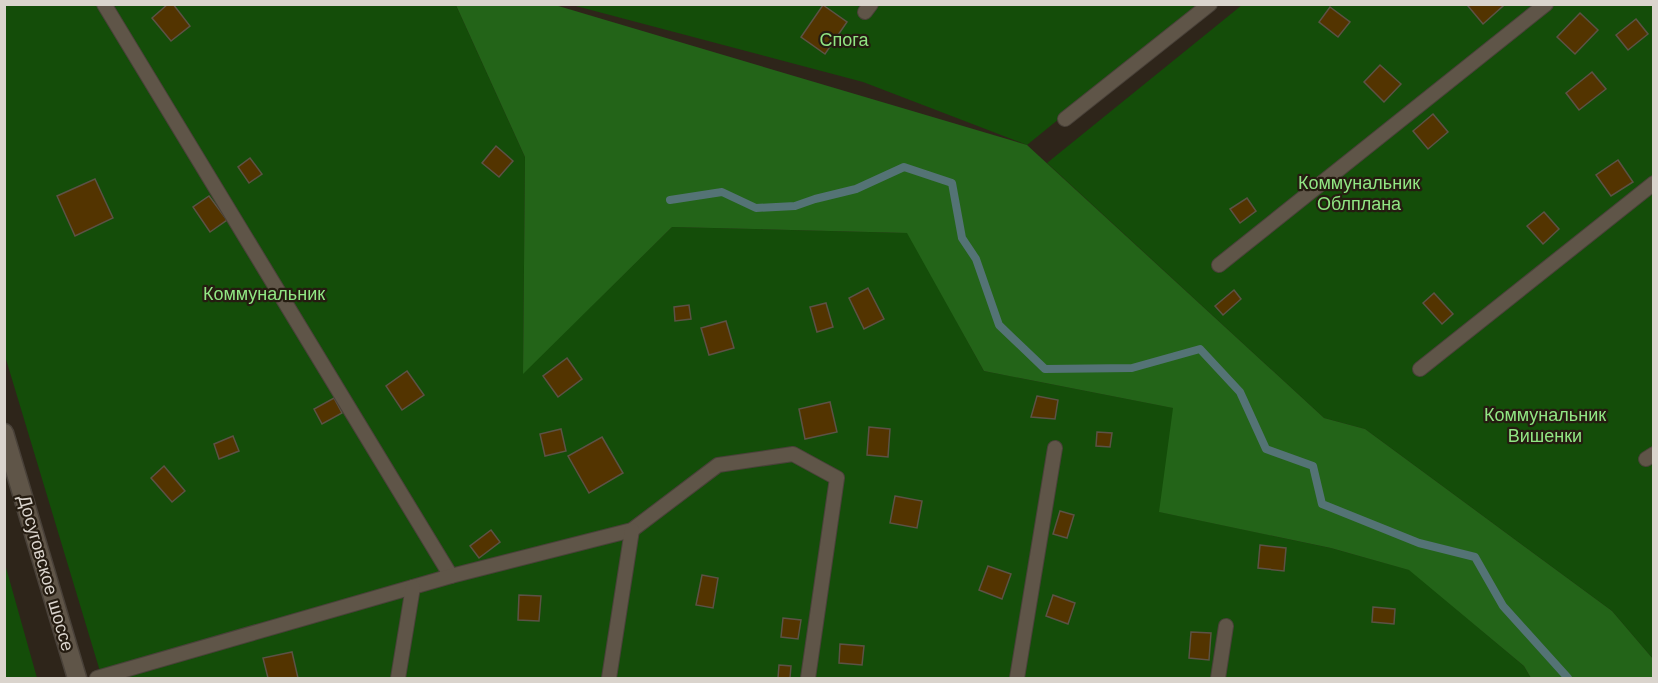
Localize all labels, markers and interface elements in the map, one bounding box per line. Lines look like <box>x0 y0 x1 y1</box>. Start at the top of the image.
park label: Спога <box>820 29 869 50</box>
park label: Коммунальник Облплана <box>1298 172 1420 214</box>
park label: Коммунальник <box>203 283 325 304</box>
park label: Коммунальник Вишенки <box>1484 404 1606 446</box>
street label: Досуговское шоссе <box>14 492 79 653</box>

